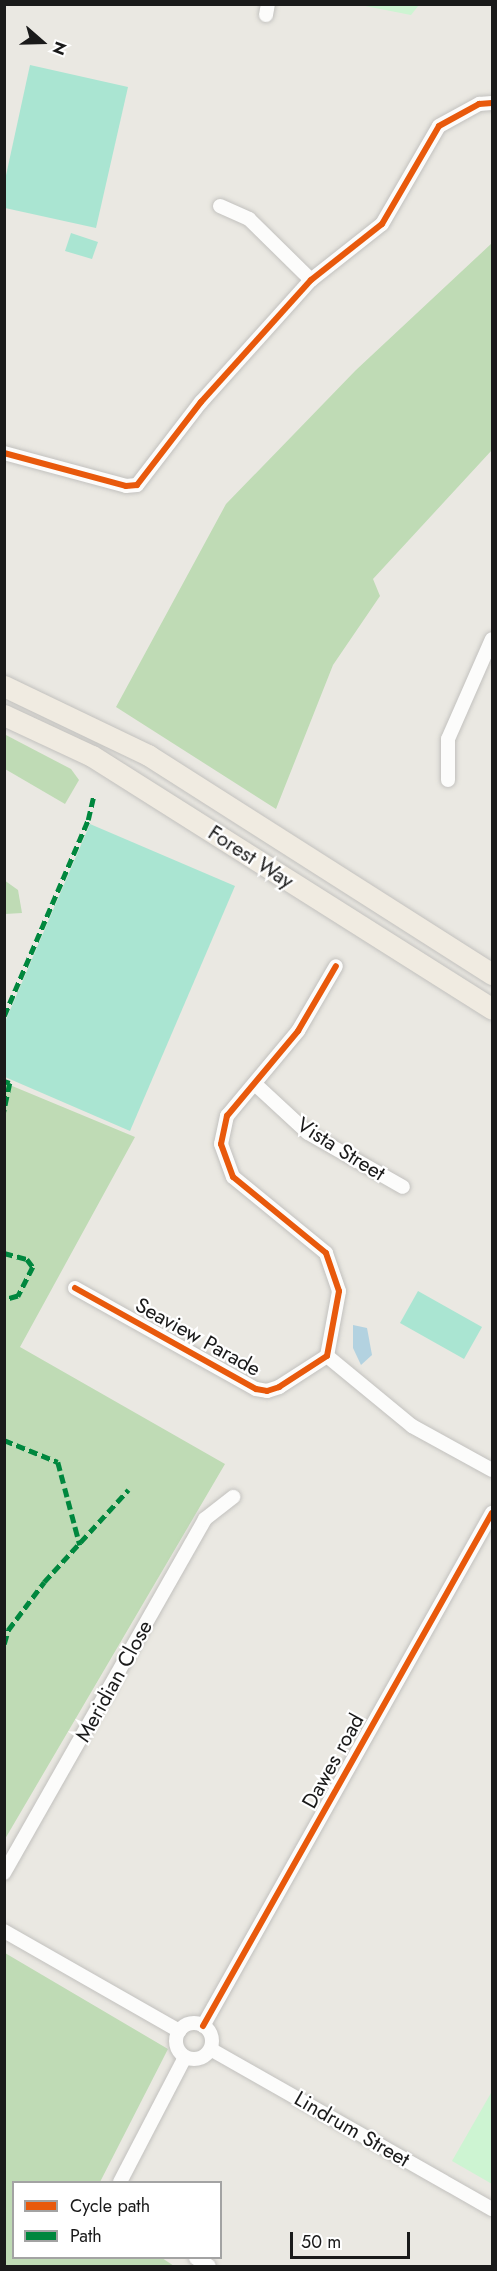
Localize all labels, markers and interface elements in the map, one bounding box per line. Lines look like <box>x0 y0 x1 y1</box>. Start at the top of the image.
north arrow <box>12 12 72 72</box>
text: N <box>46 38 72 58</box>
street label: Forest Way <box>204 820 298 894</box>
street label: Vista Street <box>292 1112 390 1186</box>
street label: Seaview Parade <box>131 1292 265 1382</box>
street label: Meridian Close <box>70 1616 158 1746</box>
street label: Dawes road <box>297 1709 369 1813</box>
street label: Lindrum Street <box>290 2086 414 2172</box>
legend <box>12 2181 222 2259</box>
text: Cycle path <box>70 2193 150 2219</box>
scale bar <box>293 2220 413 2258</box>
text: Path <box>70 2223 102 2249</box>
text: 50 m <box>301 2229 341 2255</box>

